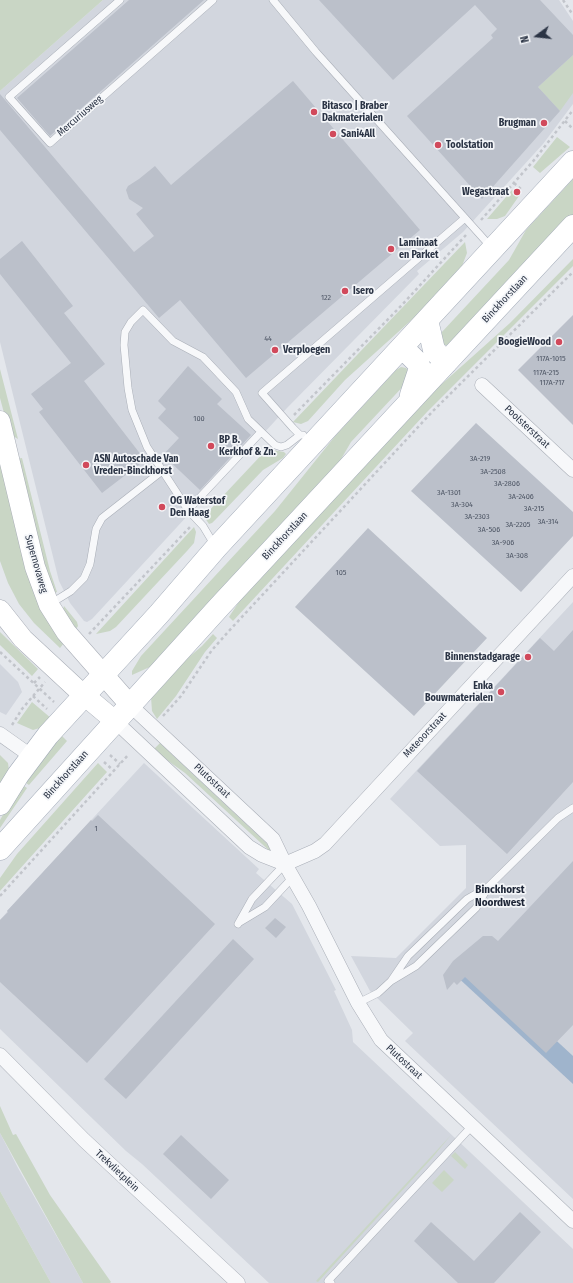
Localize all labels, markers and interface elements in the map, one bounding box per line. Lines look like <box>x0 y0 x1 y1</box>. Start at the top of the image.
north arrow <box>517 16 557 56</box>
text: N <box>518 34 532 44</box>
street label: Mercuriusweg <box>55 93 105 139</box>
place label: Bitasco | Braber Dakmaterialen <box>322 100 388 124</box>
marker: Bitasco | Braber Dakmaterialen <box>309 107 319 117</box>
place label: Brugman <box>499 117 536 129</box>
marker: Brugman <box>539 118 549 128</box>
place label: Sani4All <box>341 128 375 140</box>
marker: Sani4All <box>328 129 338 139</box>
place label: Toolstation <box>446 139 493 151</box>
marker: Toolstation <box>433 140 443 150</box>
place label: Wegastraat <box>462 186 509 198</box>
marker: Wegastraat <box>512 187 522 197</box>
place label: Laminaat en Parket <box>399 237 439 260</box>
marker: Laminaat en Parket <box>386 244 396 254</box>
street label: Binckhorstlaan <box>480 273 530 325</box>
place label: Isero <box>353 285 374 297</box>
marker: Isero <box>340 286 350 296</box>
house number: 122 <box>321 293 331 303</box>
house number: 44 <box>264 334 272 344</box>
place label: BoogieWood <box>498 336 551 348</box>
marker: BoogieWood <box>554 337 564 347</box>
place label: Verploegen <box>283 344 330 356</box>
marker: Verploegen <box>270 345 280 355</box>
house number: 117A-1015 <box>536 354 566 364</box>
house number: 117A-215 <box>533 368 559 378</box>
house number: 117A-717 <box>539 378 565 388</box>
street label: Poolsterstraat <box>502 403 552 451</box>
house number: 100 <box>193 414 205 424</box>
place label: BP B. Kerkhof & Zn. <box>219 434 276 458</box>
marker: BP B. Kerkhof & Zn. <box>206 441 216 451</box>
place label: ASN Autoschade Van Vreden-Binckhorst <box>94 453 179 476</box>
house number: 3A-219 <box>470 454 490 464</box>
marker: ASN Autoschade Van Vreden-Binckhorst <box>81 460 91 470</box>
house number: 3A-2508 <box>480 467 506 477</box>
house number: 3A-2806 <box>494 479 520 489</box>
house number: 3A-1301 <box>437 488 461 498</box>
house number: 3A-2406 <box>508 492 534 502</box>
place label: OG Waterstof Den Haag <box>170 495 225 518</box>
house number: 3A-304 <box>451 500 473 510</box>
marker: OG Waterstof Den Haag <box>157 502 167 512</box>
house number: 3A-215 <box>524 504 544 514</box>
street label: Binckhorstlaan <box>260 510 310 562</box>
house number: 3A-2303 <box>464 512 490 522</box>
house number: 3A-314 <box>538 517 558 527</box>
house number: 3A-2205 <box>505 520 531 530</box>
house number: 3A-506 <box>478 525 500 535</box>
street label: Supernovaweg <box>22 534 50 594</box>
house number: 3A-906 <box>492 538 514 548</box>
house number: 3A-308 <box>506 551 528 561</box>
house number: 105 <box>336 568 346 578</box>
place label: Binnenstadgarage <box>445 651 520 663</box>
marker: Binnenstadgarage <box>523 652 533 662</box>
place label: Enka Bouwmaterialen <box>425 680 493 704</box>
marker: Enka Bouwmaterialen <box>496 687 506 697</box>
street label: Meteoorstraat <box>401 710 449 760</box>
street label: Binckhorstlaan <box>41 748 91 802</box>
street label: Plutostraat <box>191 761 233 801</box>
house number: 1 <box>94 824 98 834</box>
district label: Binckhorst Noordwest <box>475 883 525 909</box>
street label: Plutostraat <box>383 1042 425 1082</box>
street label: Trekvlietplein <box>93 1148 141 1194</box>

